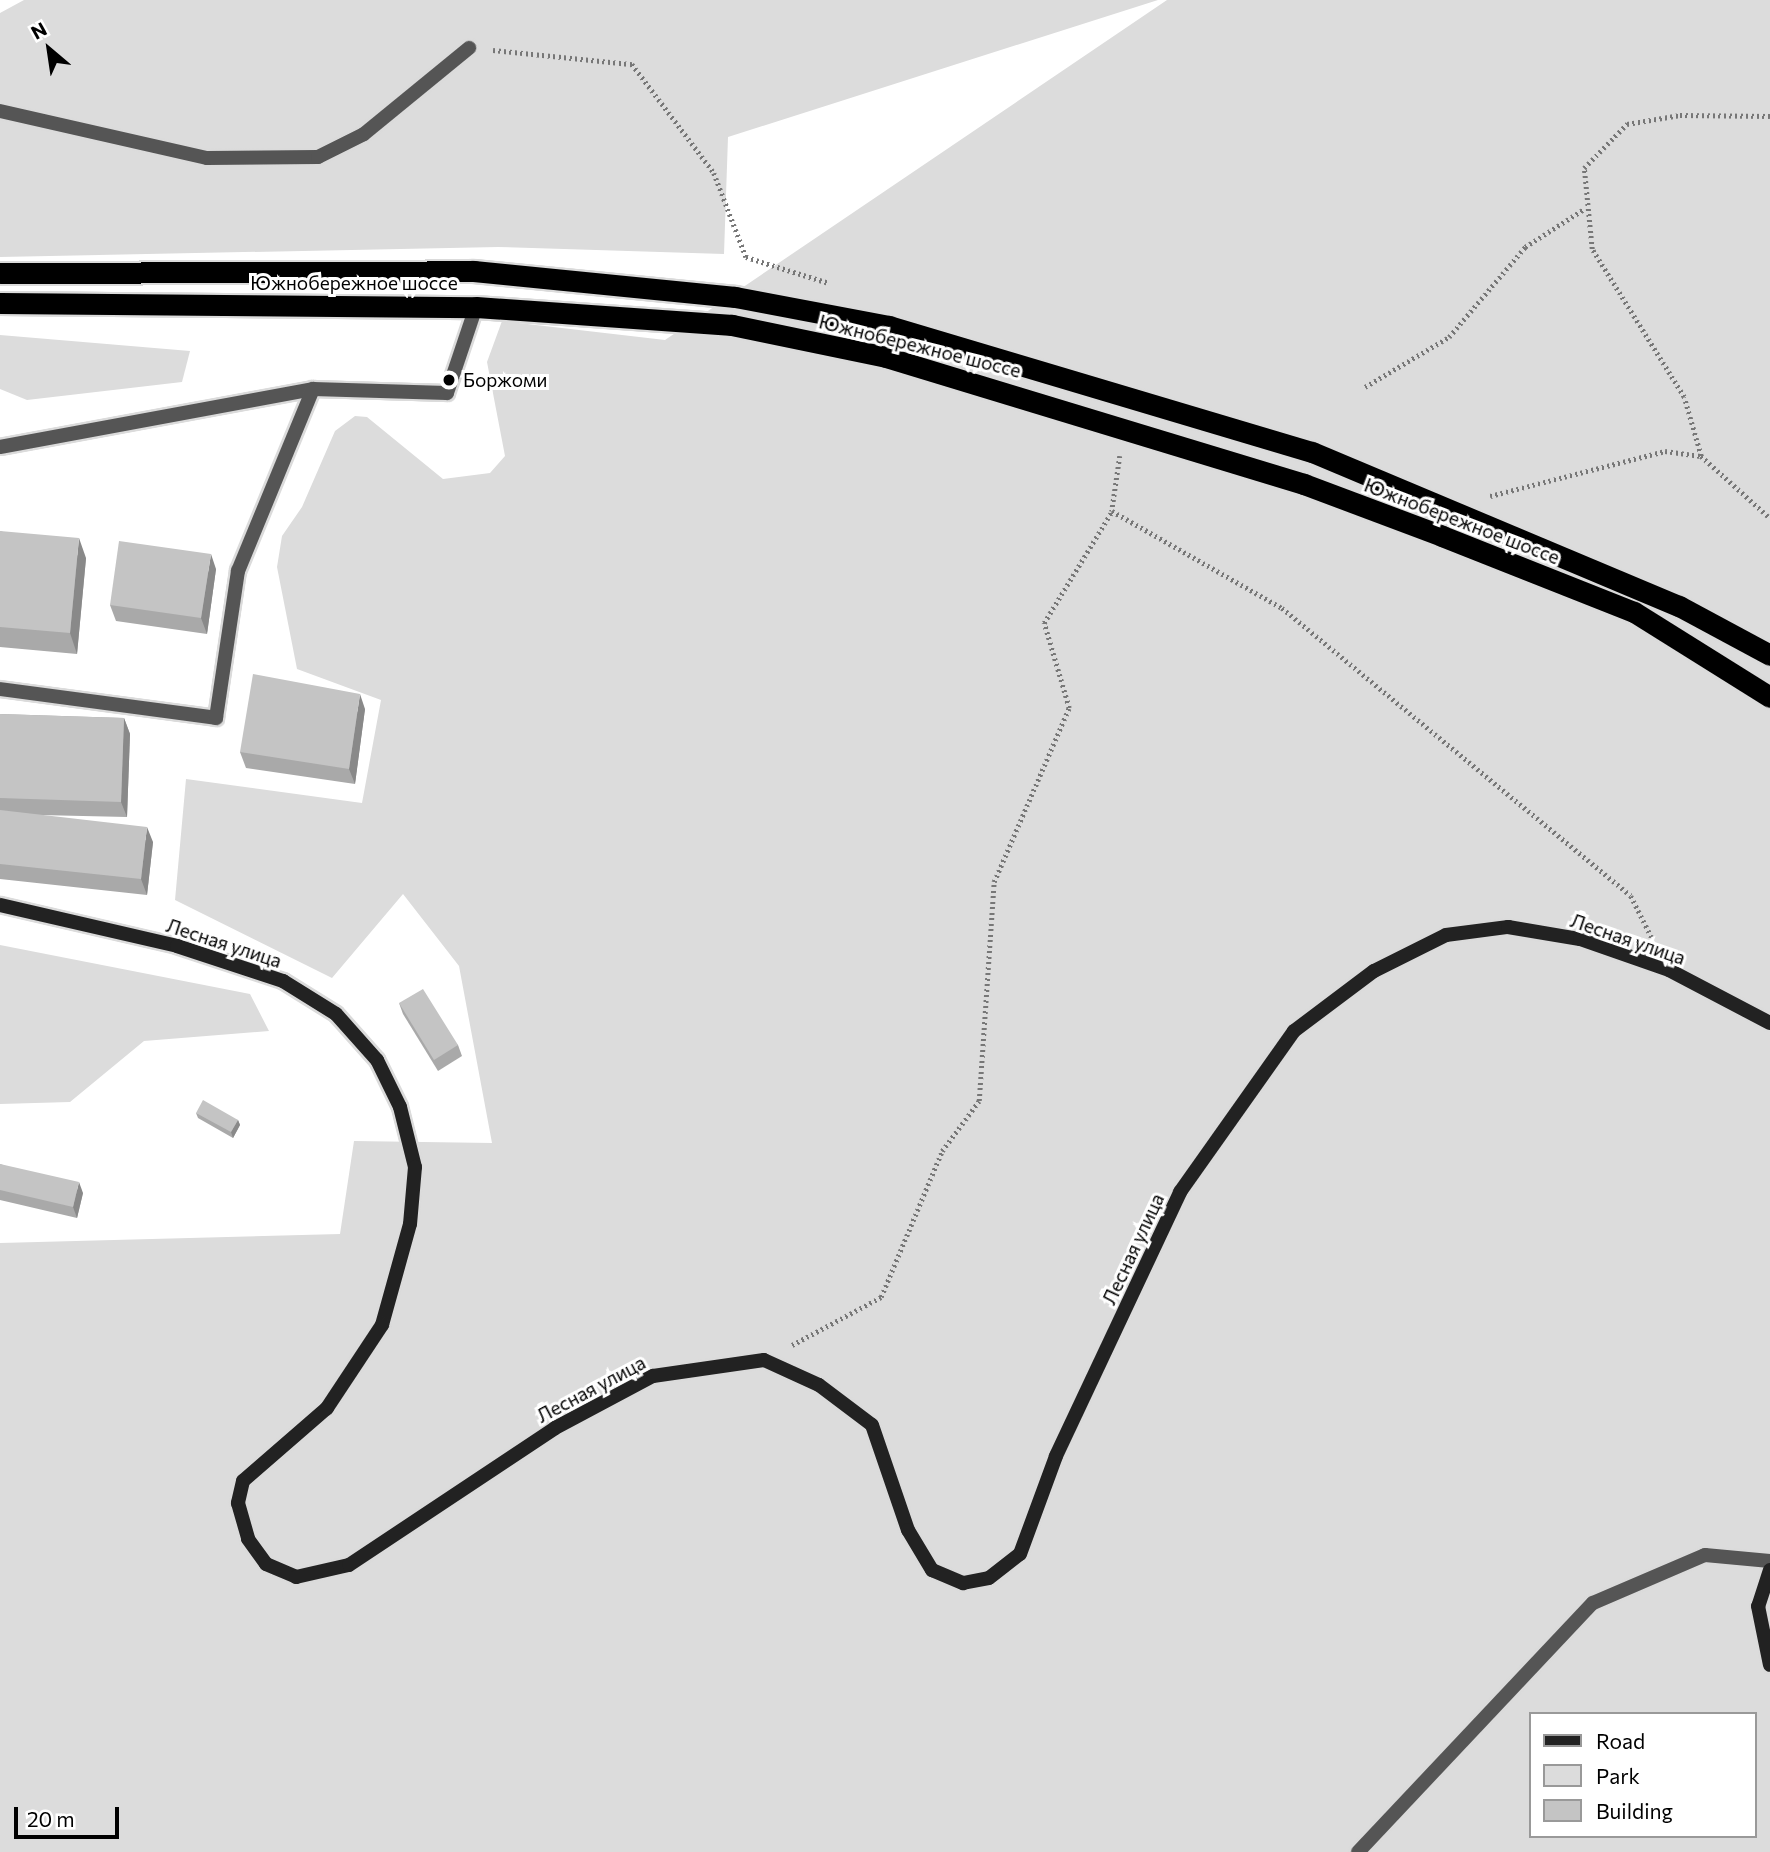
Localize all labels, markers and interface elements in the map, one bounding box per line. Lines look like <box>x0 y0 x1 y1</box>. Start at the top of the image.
north arrow <box>14 14 84 84</box>
text: N <box>27 17 50 44</box>
street label: Южнобережное шоссе <box>250 272 458 294</box>
street label: Южнобережное шоссе <box>817 310 1023 382</box>
place label: Боржоми <box>463 369 547 391</box>
marker: Боржоми <box>441 372 457 388</box>
street label: Южнобережное шоссе <box>1361 473 1563 569</box>
street label: Лесная улица <box>1568 909 1688 969</box>
street label: Лесная улица <box>163 914 285 972</box>
street label: Лесная улица <box>1097 1190 1169 1308</box>
street label: Лесная улица <box>533 1351 649 1427</box>
legend <box>1528 1712 1756 1838</box>
text: Road <box>1596 1728 1645 1753</box>
text: Park <box>1596 1763 1640 1788</box>
scale bar <box>18 1792 122 1836</box>
text: Building <box>1596 1798 1673 1823</box>
text: 20 m <box>27 1806 75 1831</box>

